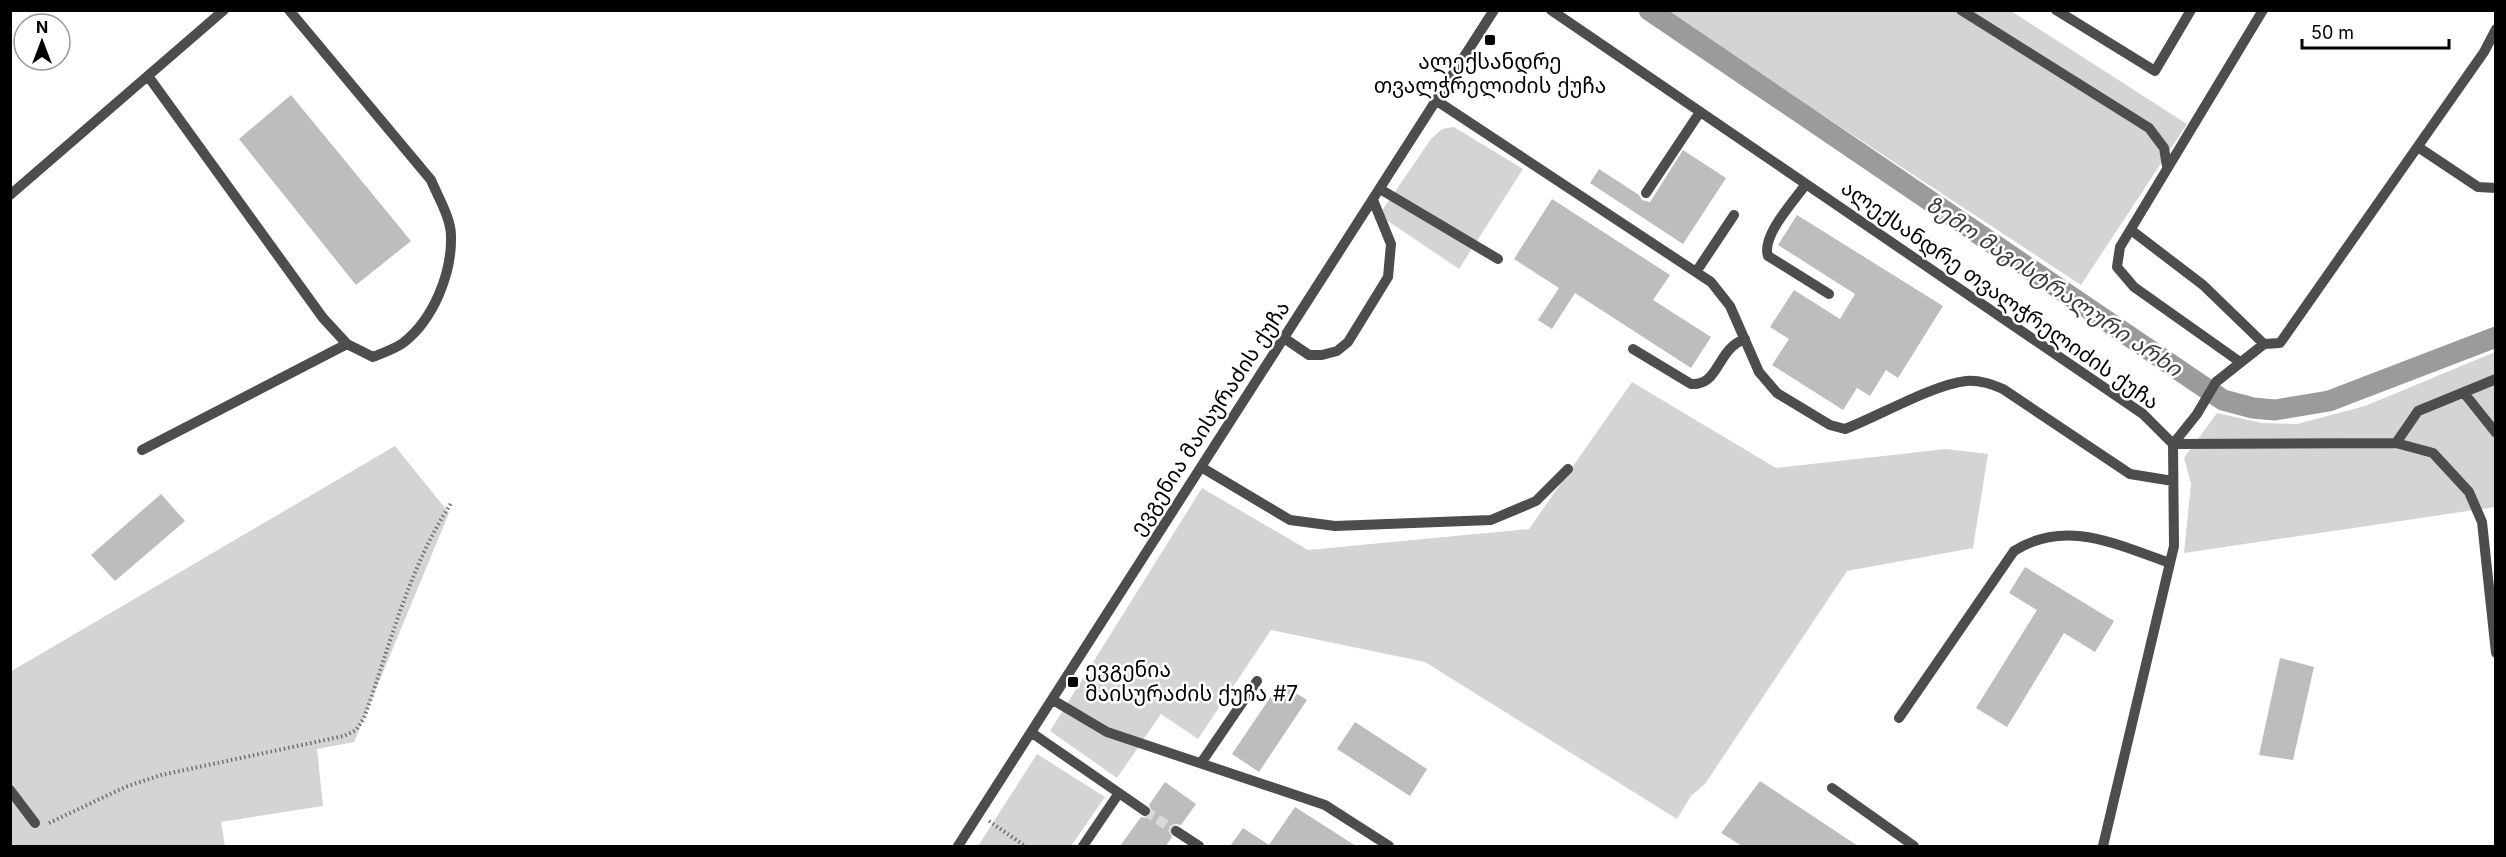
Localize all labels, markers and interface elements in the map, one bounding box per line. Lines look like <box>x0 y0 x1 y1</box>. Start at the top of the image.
north arrow <box>12 12 72 72</box>
scale bar <box>2302 12 2449 50</box>
text: N <box>36 17 48 37</box>
text: 50 m <box>2311 22 2354 43</box>
marker: ალექსანდრე თვალჭრელიძის ქუჩა <box>1483 33 1497 47</box>
place label: ალექსანდრე თვალჭრელიძის ქუჩა <box>1374 49 1606 99</box>
street label: ალექსანდრე თვალჭრელიძის ქუჩა <box>1836 175 2164 415</box>
water label: ზემო მაგისტრალური არხი <box>1921 191 2188 383</box>
street label: ევგენია მაისურაძის ქუჩა <box>1125 296 1295 539</box>
place label: ევგენია მაისურაძის ქუჩა #7 <box>1085 657 1298 706</box>
marker: ევგენია მაისურაძის ქუჩა #7 <box>1066 675 1080 689</box>

